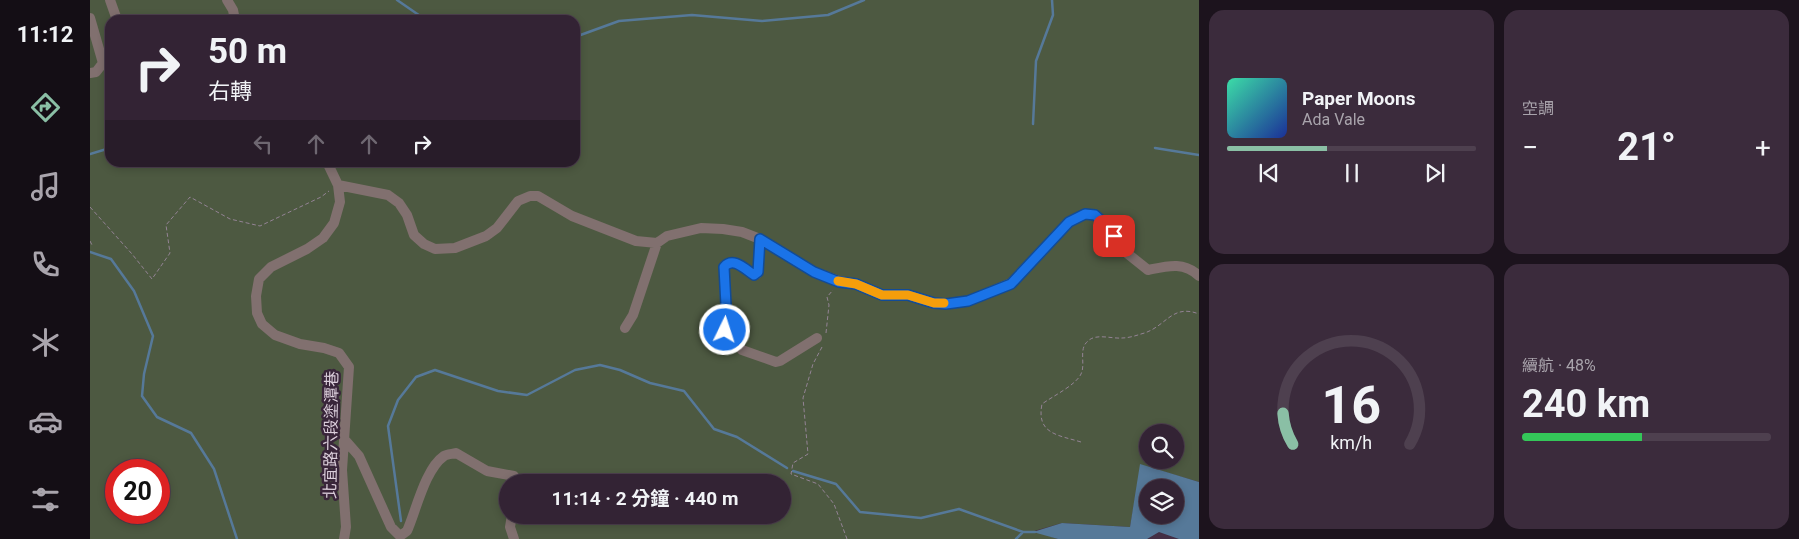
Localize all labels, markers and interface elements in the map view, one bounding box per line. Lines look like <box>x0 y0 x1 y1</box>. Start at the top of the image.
text: 11:12 <box>17 22 73 47</box>
text: 50 m <box>208 31 287 72</box>
icon: right <box>125 35 190 100</box>
text: 右轉 <box>208 79 252 104</box>
text: Paper Moons <box>1302 87 1415 110</box>
icon: directions <box>28 90 63 125</box>
text: 空調 <box>1522 99 1554 118</box>
text: Ada Vale <box>1302 110 1365 129</box>
text: 21° <box>1617 125 1676 169</box>
icon: left <box>249 130 277 158</box>
icon: ahead <box>302 130 330 158</box>
icon: ahead <box>355 130 383 158</box>
icon: right <box>408 130 436 158</box>
text: − <box>1522 131 1538 164</box>
text: + <box>1755 131 1771 164</box>
icon: previous <box>1255 159 1283 187</box>
icon: pause <box>1338 159 1366 187</box>
icon: next <box>1421 159 1449 187</box>
icon: music <box>28 169 63 204</box>
pin <box>1093 215 1135 257</box>
icon: arrive <box>1100 222 1128 250</box>
icon: phone <box>28 247 63 282</box>
position arrow <box>698 303 750 355</box>
icon: climate <box>28 325 63 360</box>
text: 續航 · 48% <box>1522 356 1596 375</box>
street label: 北宜路六段塗潭巷 <box>320 371 342 499</box>
text: 16 <box>1322 375 1381 436</box>
text: 240 km <box>1522 382 1650 426</box>
icon: car <box>28 404 63 439</box>
map controls <box>1139 424 1184 524</box>
button: search <box>1139 424 1184 469</box>
text: km/h <box>1331 432 1372 453</box>
speed limit sign: 20 <box>105 459 170 524</box>
button: layers <box>1139 479 1184 524</box>
icon: filters <box>28 482 63 517</box>
text: 11:14 · 2 分鐘 · 440 m <box>552 487 738 510</box>

